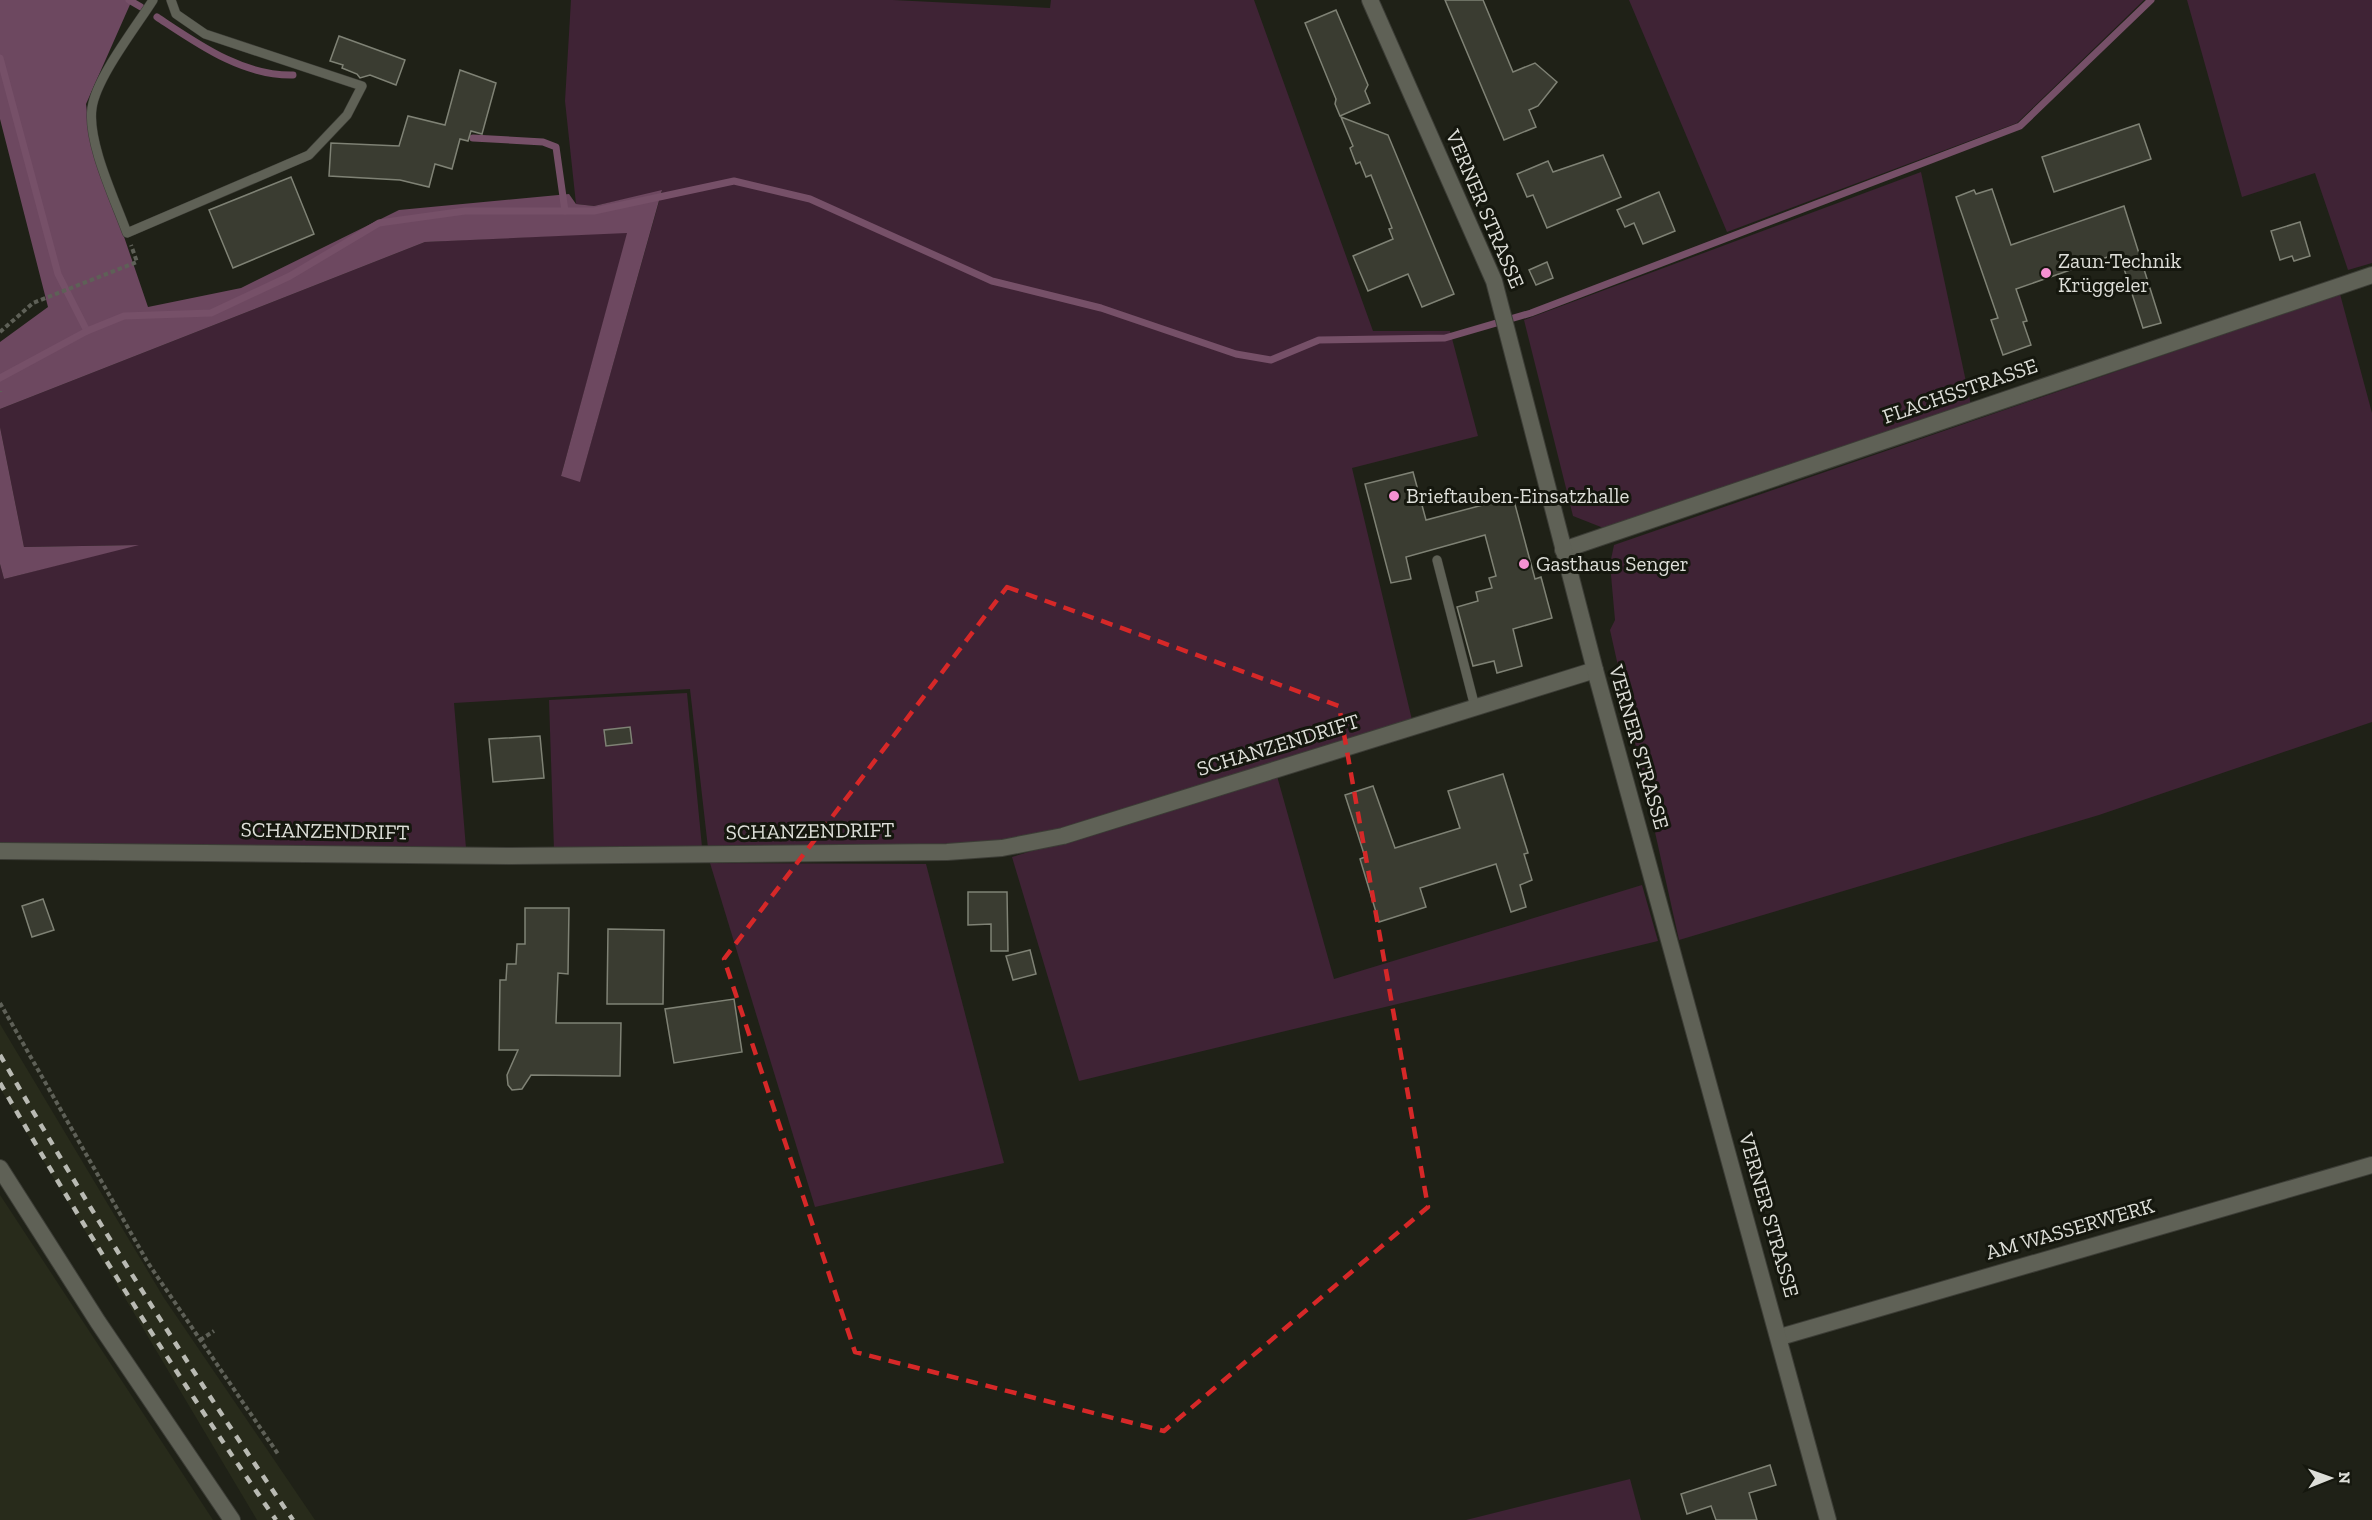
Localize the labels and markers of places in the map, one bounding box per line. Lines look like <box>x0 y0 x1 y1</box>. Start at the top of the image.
place label: Zaun-Technik Krüggeler <box>2058 248 2181 297</box>
marker: Zaun-Technik Krüggeler <box>2039 266 2053 280</box>
place label: Brieftauben-Einsatzhalle <box>1406 483 1630 508</box>
marker: Brieftauben-Einsatzhalle <box>1387 489 1401 503</box>
place label: Gasthaus Senger <box>1536 551 1689 576</box>
marker: Gasthaus Senger <box>1517 557 1531 571</box>

